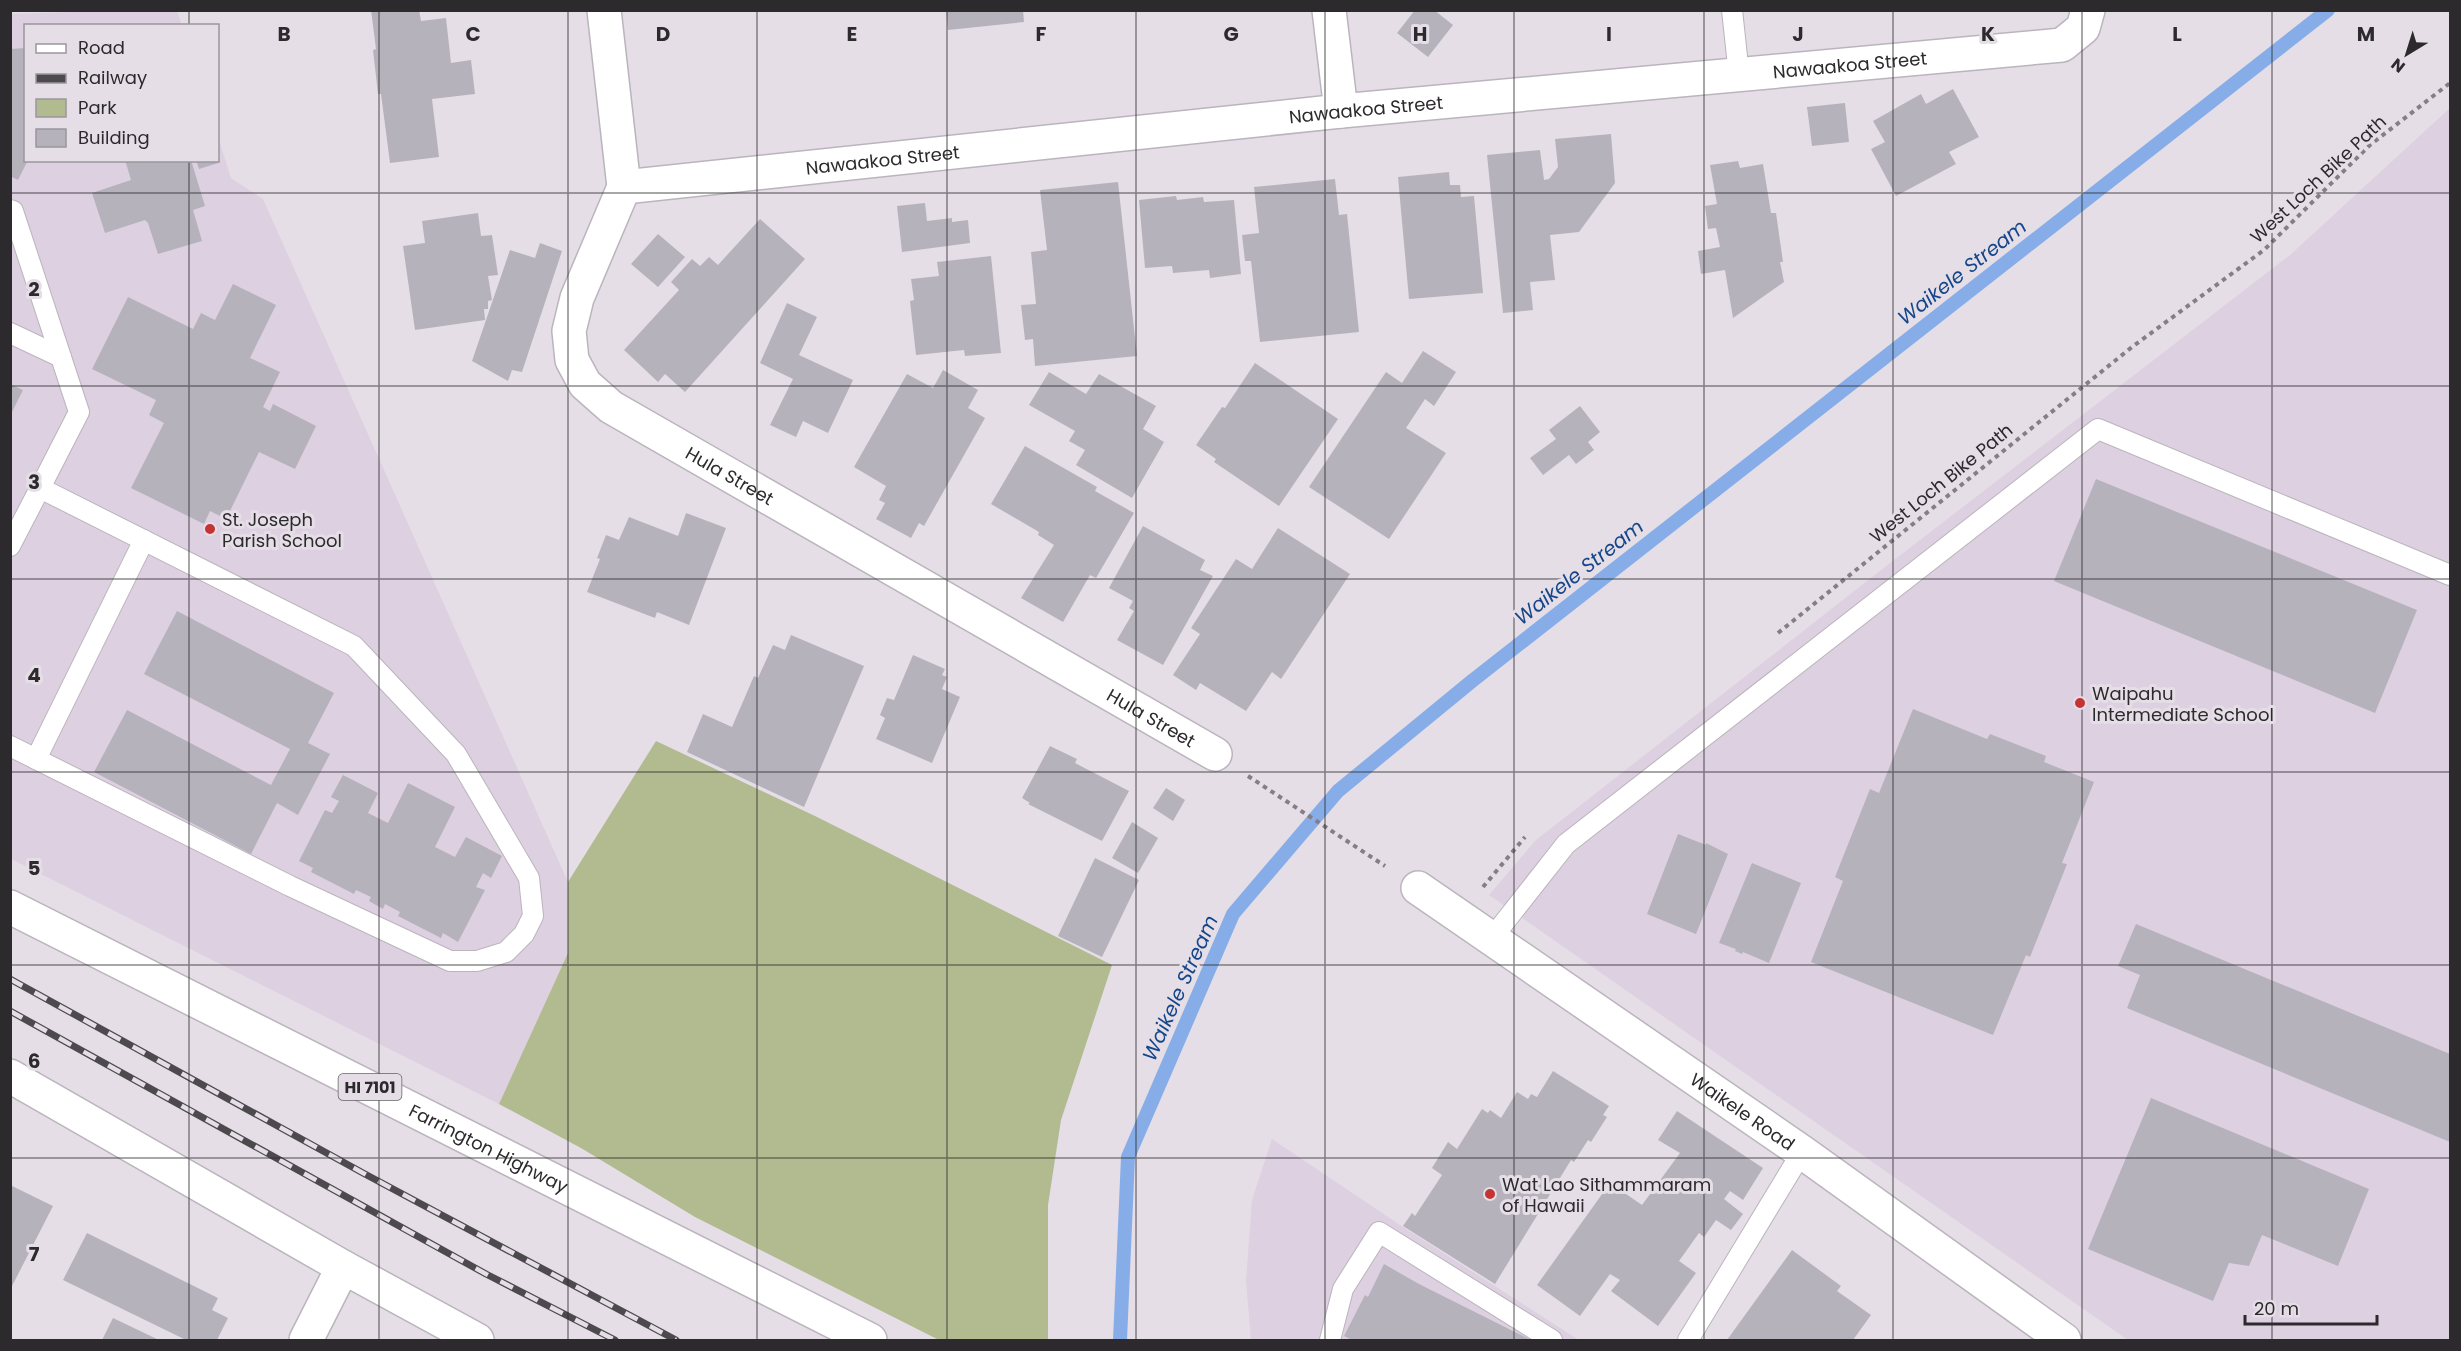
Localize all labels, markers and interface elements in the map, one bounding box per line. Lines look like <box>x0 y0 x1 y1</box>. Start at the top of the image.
text: B <box>277 20 291 48</box>
text: C <box>465 20 481 48</box>
text: D <box>656 20 670 48</box>
text: E <box>847 20 857 48</box>
text: F <box>1036 20 1047 48</box>
text: G <box>1223 20 1239 48</box>
text: H <box>1413 20 1427 48</box>
text: I <box>1606 20 1612 48</box>
text: J <box>1792 20 1804 48</box>
text: K <box>1981 20 1995 48</box>
text: L <box>2172 20 2182 48</box>
text: M <box>2357 20 2375 48</box>
legend <box>24 24 219 162</box>
north arrow <box>2377 24 2437 84</box>
text: Road <box>78 35 125 60</box>
street label: Nawaakoa Street <box>1772 45 1928 84</box>
text: N <box>2386 53 2410 78</box>
text: Railway <box>78 65 147 90</box>
street label: Nawaakoa Street <box>1288 89 1444 129</box>
text: Park <box>78 95 117 120</box>
street label: West Loch Bike Path <box>2245 109 2391 249</box>
text: Building <box>78 125 150 150</box>
street label: Nawaakoa Street <box>804 139 961 180</box>
water label: Waikele Stream <box>1892 213 2032 331</box>
text: 2 <box>28 275 40 303</box>
street label: West Loch Bike Path <box>1864 417 2018 549</box>
street label: Hula Street <box>681 440 779 511</box>
text: 3 <box>28 468 40 496</box>
place label: St. Joseph Parish School <box>222 507 342 553</box>
water label: Waikele Stream <box>1509 513 1649 631</box>
marker: St. Joseph Parish School <box>203 522 217 536</box>
text: 4 <box>27 661 41 689</box>
place label: Waipahu Intermediate School <box>2092 681 2274 727</box>
street label: Hula Street <box>1103 682 1200 753</box>
marker: Waipahu Intermediate School <box>2073 696 2087 710</box>
text: 5 <box>28 854 41 882</box>
water label: Waikele Stream <box>1135 911 1225 1065</box>
text: 6 <box>28 1047 40 1075</box>
street label: Waikele Road <box>1685 1066 1800 1156</box>
road number: HI 7101 <box>338 1074 401 1100</box>
street label: Farrington Highway <box>405 1098 572 1199</box>
place label: Wat Lao Sithammaram of Hawaii <box>1502 1172 1711 1218</box>
marker: Wat Lao Sithammaram of Hawaii <box>1483 1187 1497 1201</box>
text: 7 <box>29 1240 40 1268</box>
scale bar <box>2245 1288 2377 1326</box>
text: 20 m <box>2254 1296 2299 1321</box>

